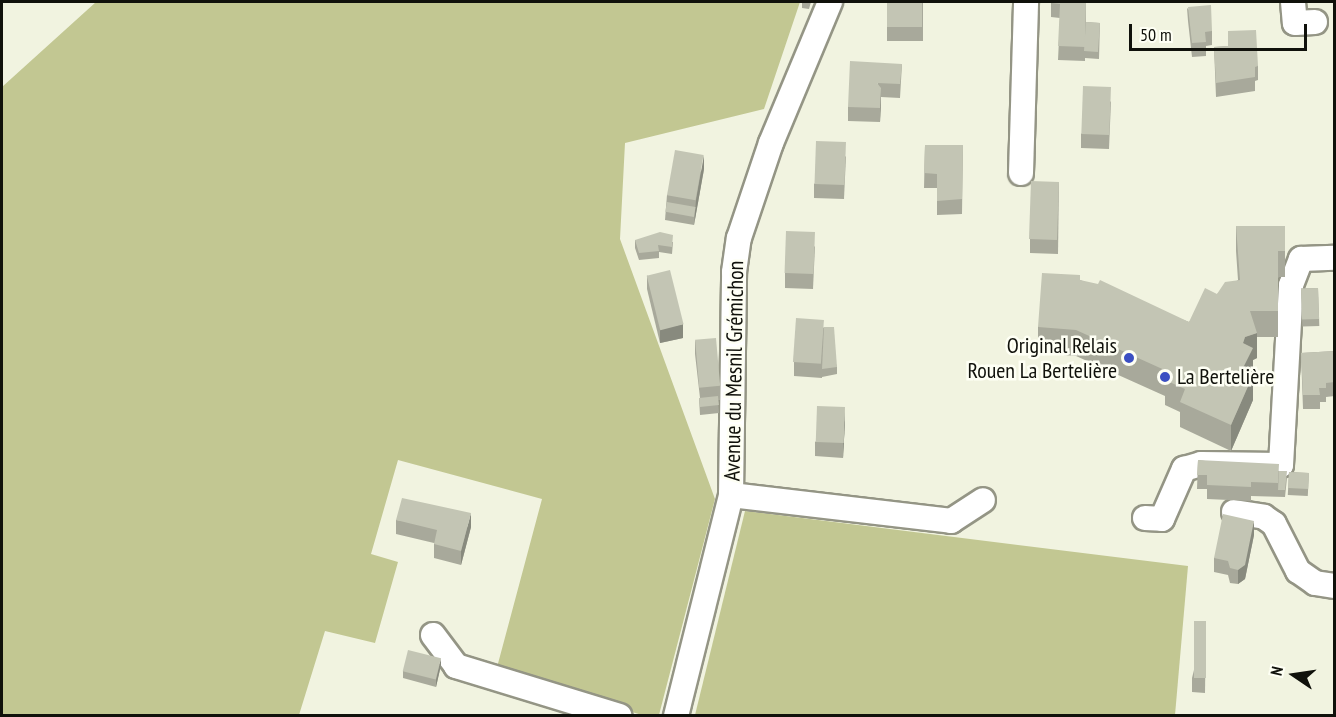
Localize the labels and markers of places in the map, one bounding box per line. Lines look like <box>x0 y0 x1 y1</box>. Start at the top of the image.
place label: Original Relais Rouen La Bertelière <box>967 332 1117 384</box>
marker: Original Relais Rouen La Bertelière <box>1122 351 1136 365</box>
place label: La Bertelière <box>1177 364 1274 390</box>
marker: La Bertelière <box>1158 370 1172 384</box>

